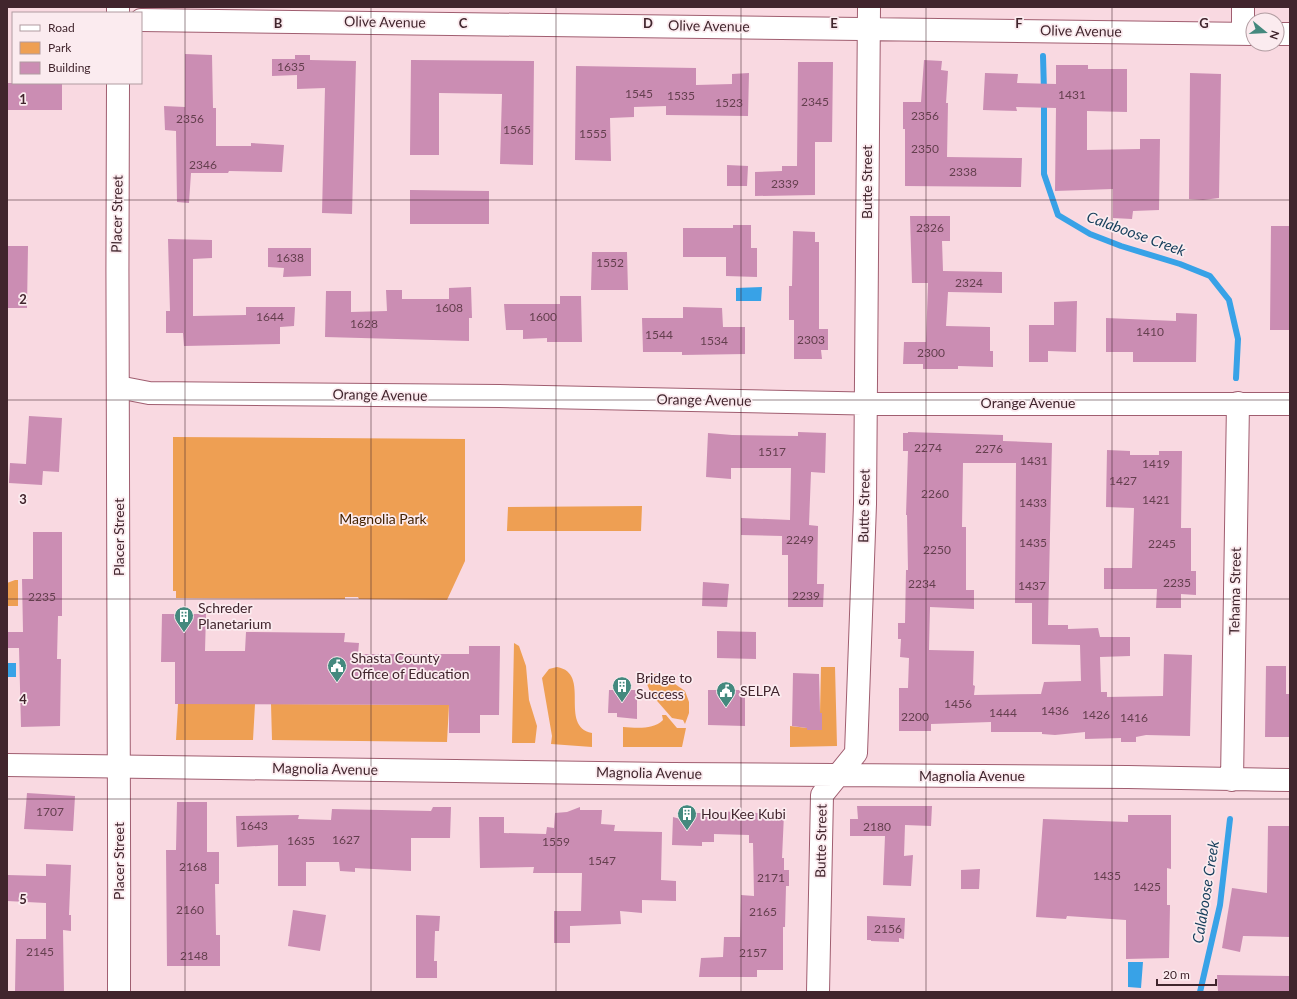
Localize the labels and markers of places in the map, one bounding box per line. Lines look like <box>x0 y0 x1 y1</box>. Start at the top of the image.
place label: Schreder Planetarium <box>198 599 272 632</box>
building icon: Schreder Planetarium <box>173 605 195 633</box>
place label: Shasta County Office of Education <box>351 649 470 682</box>
public building icon: Shasta County Office of Education <box>326 655 348 683</box>
place label: Bridge to Success <box>636 669 692 702</box>
building icon: Bridge to Success <box>611 675 633 703</box>
public building icon: SELPA <box>715 680 737 708</box>
place label: SELPA <box>740 682 781 699</box>
building icon: Hou Kee Kubi <box>676 803 698 831</box>
place label: Hou Kee Kubi <box>701 805 786 822</box>

